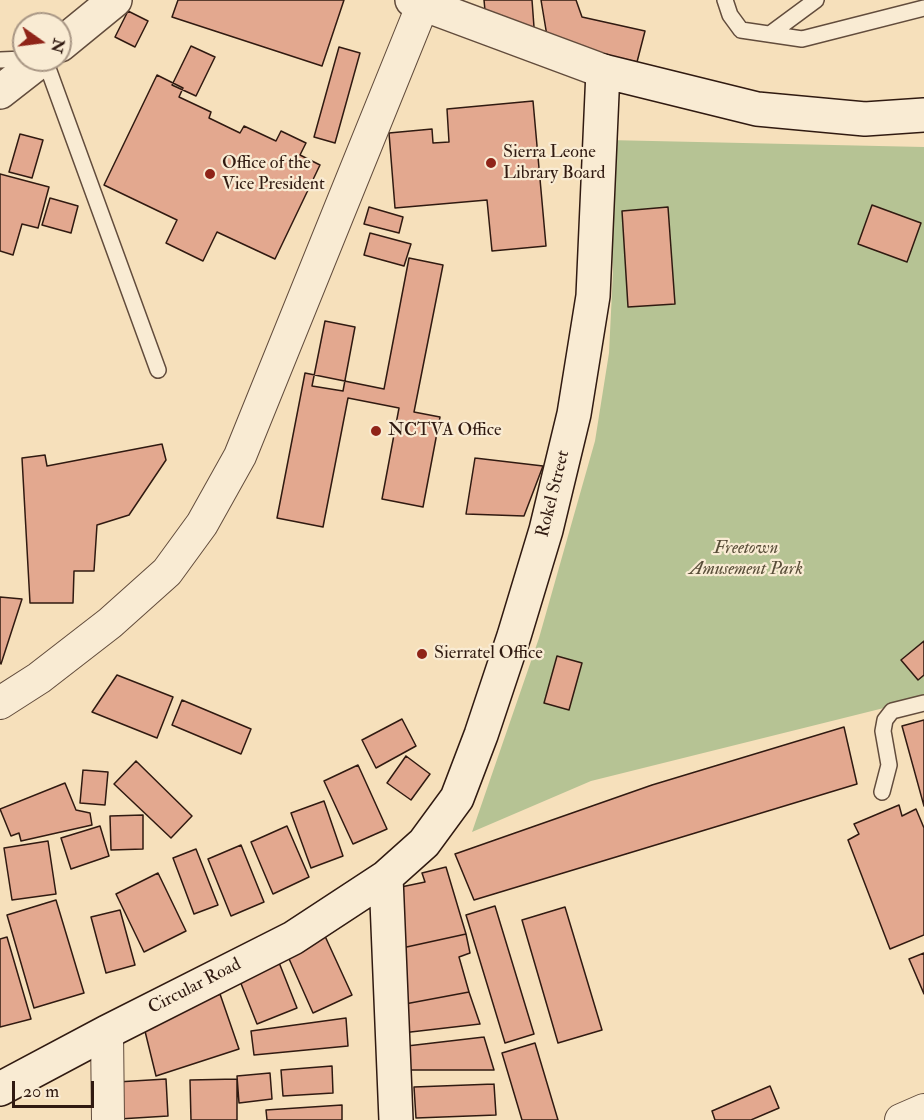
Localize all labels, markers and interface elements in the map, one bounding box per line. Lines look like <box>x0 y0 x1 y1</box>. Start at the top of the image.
north arrow <box>12 12 72 72</box>
text: N <box>46 36 69 55</box>
place label: Sierra Leone Library Board <box>503 142 605 184</box>
place label: Office of the Vice President <box>222 153 325 195</box>
marker: Sierra Leone Library Board <box>484 156 498 170</box>
marker: Office of the Vice President <box>203 167 217 181</box>
place label: NCTVA Office <box>388 420 501 442</box>
marker: NCTVA Office <box>369 424 383 438</box>
street label: Rokel Street <box>533 448 575 540</box>
park label: Freetown Amusement Park <box>689 538 803 580</box>
place label: Sierratel Office <box>434 643 543 665</box>
marker: Sierratel Office <box>415 647 429 661</box>
street label: Circular Road <box>145 954 245 1020</box>
scale bar <box>15 1069 98 1107</box>
text: 20 m <box>23 1080 59 1103</box>

